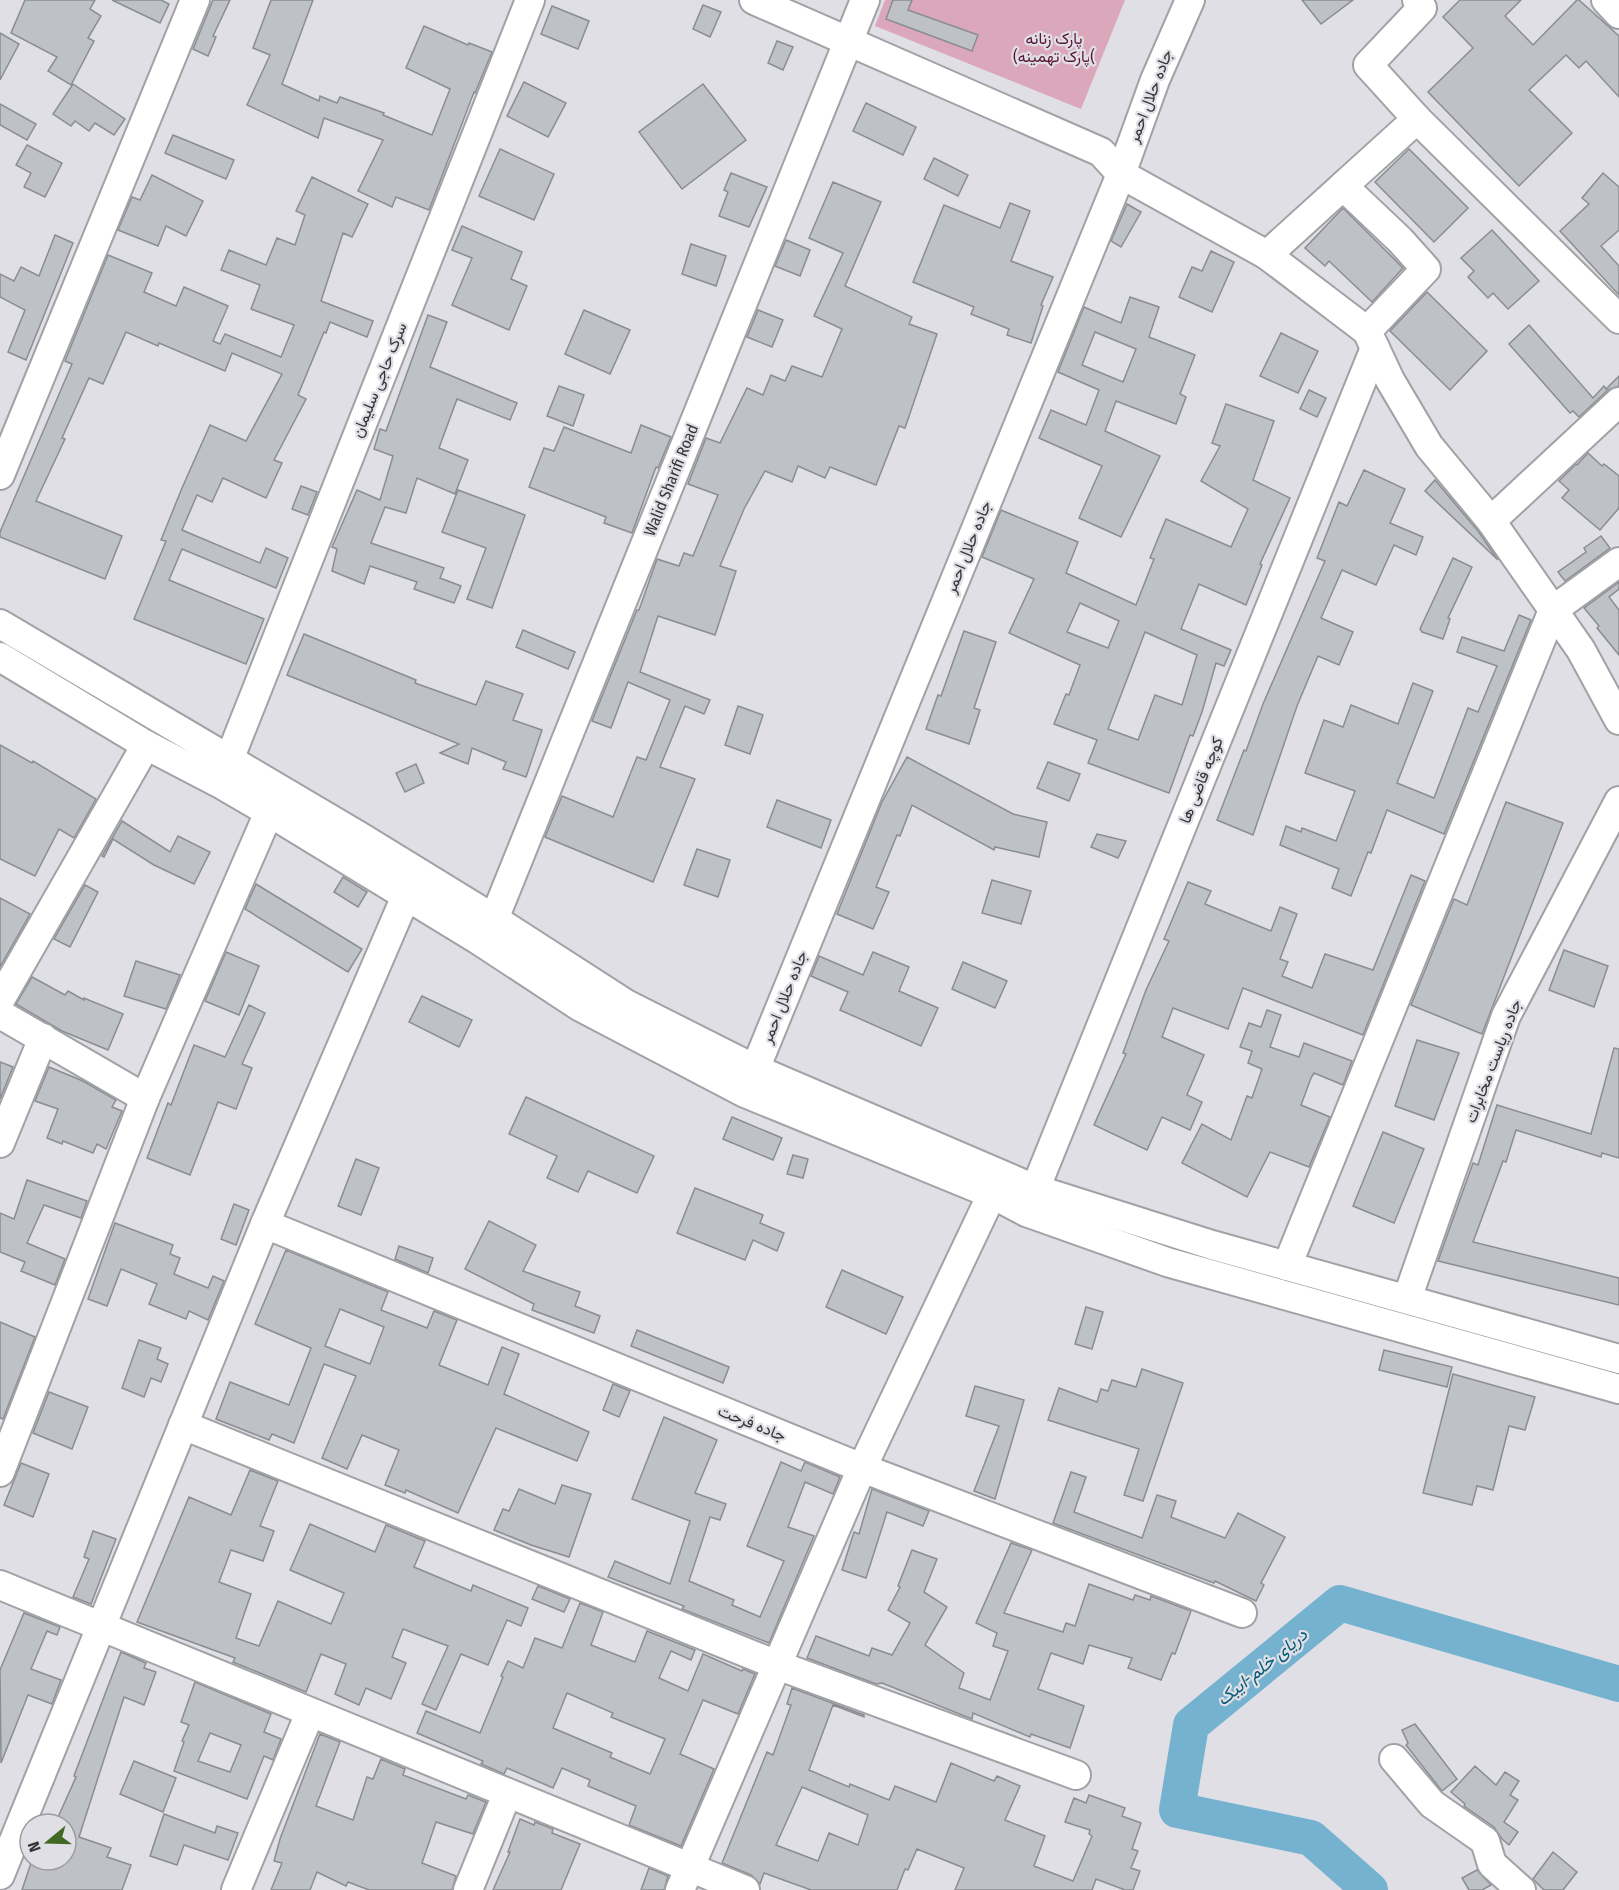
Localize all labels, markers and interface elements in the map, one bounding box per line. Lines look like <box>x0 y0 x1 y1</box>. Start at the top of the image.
park label: پارک زنانه (پارک تهمینه( <box>1013 29 1095 68</box>
street label: جاده حلال احمر <box>1123 47 1177 146</box>
street label: سرک حاجی سلیمان <box>347 320 412 441</box>
street label: Walid Sharifi Road <box>640 421 702 539</box>
street label: جاده حلال احمر <box>940 498 996 597</box>
street label: کوچه قاضی ها <box>1175 734 1229 827</box>
street label: جاده حلال احمر <box>756 948 812 1047</box>
street label: جاده ریاست مخابرات <box>1461 996 1526 1126</box>
street label: جاده فرحت <box>715 1401 789 1446</box>
water label: دریای خلم-ایبک <box>1212 1623 1313 1711</box>
north arrow <box>18 1812 78 1872</box>
text: N <box>24 1839 45 1854</box>

